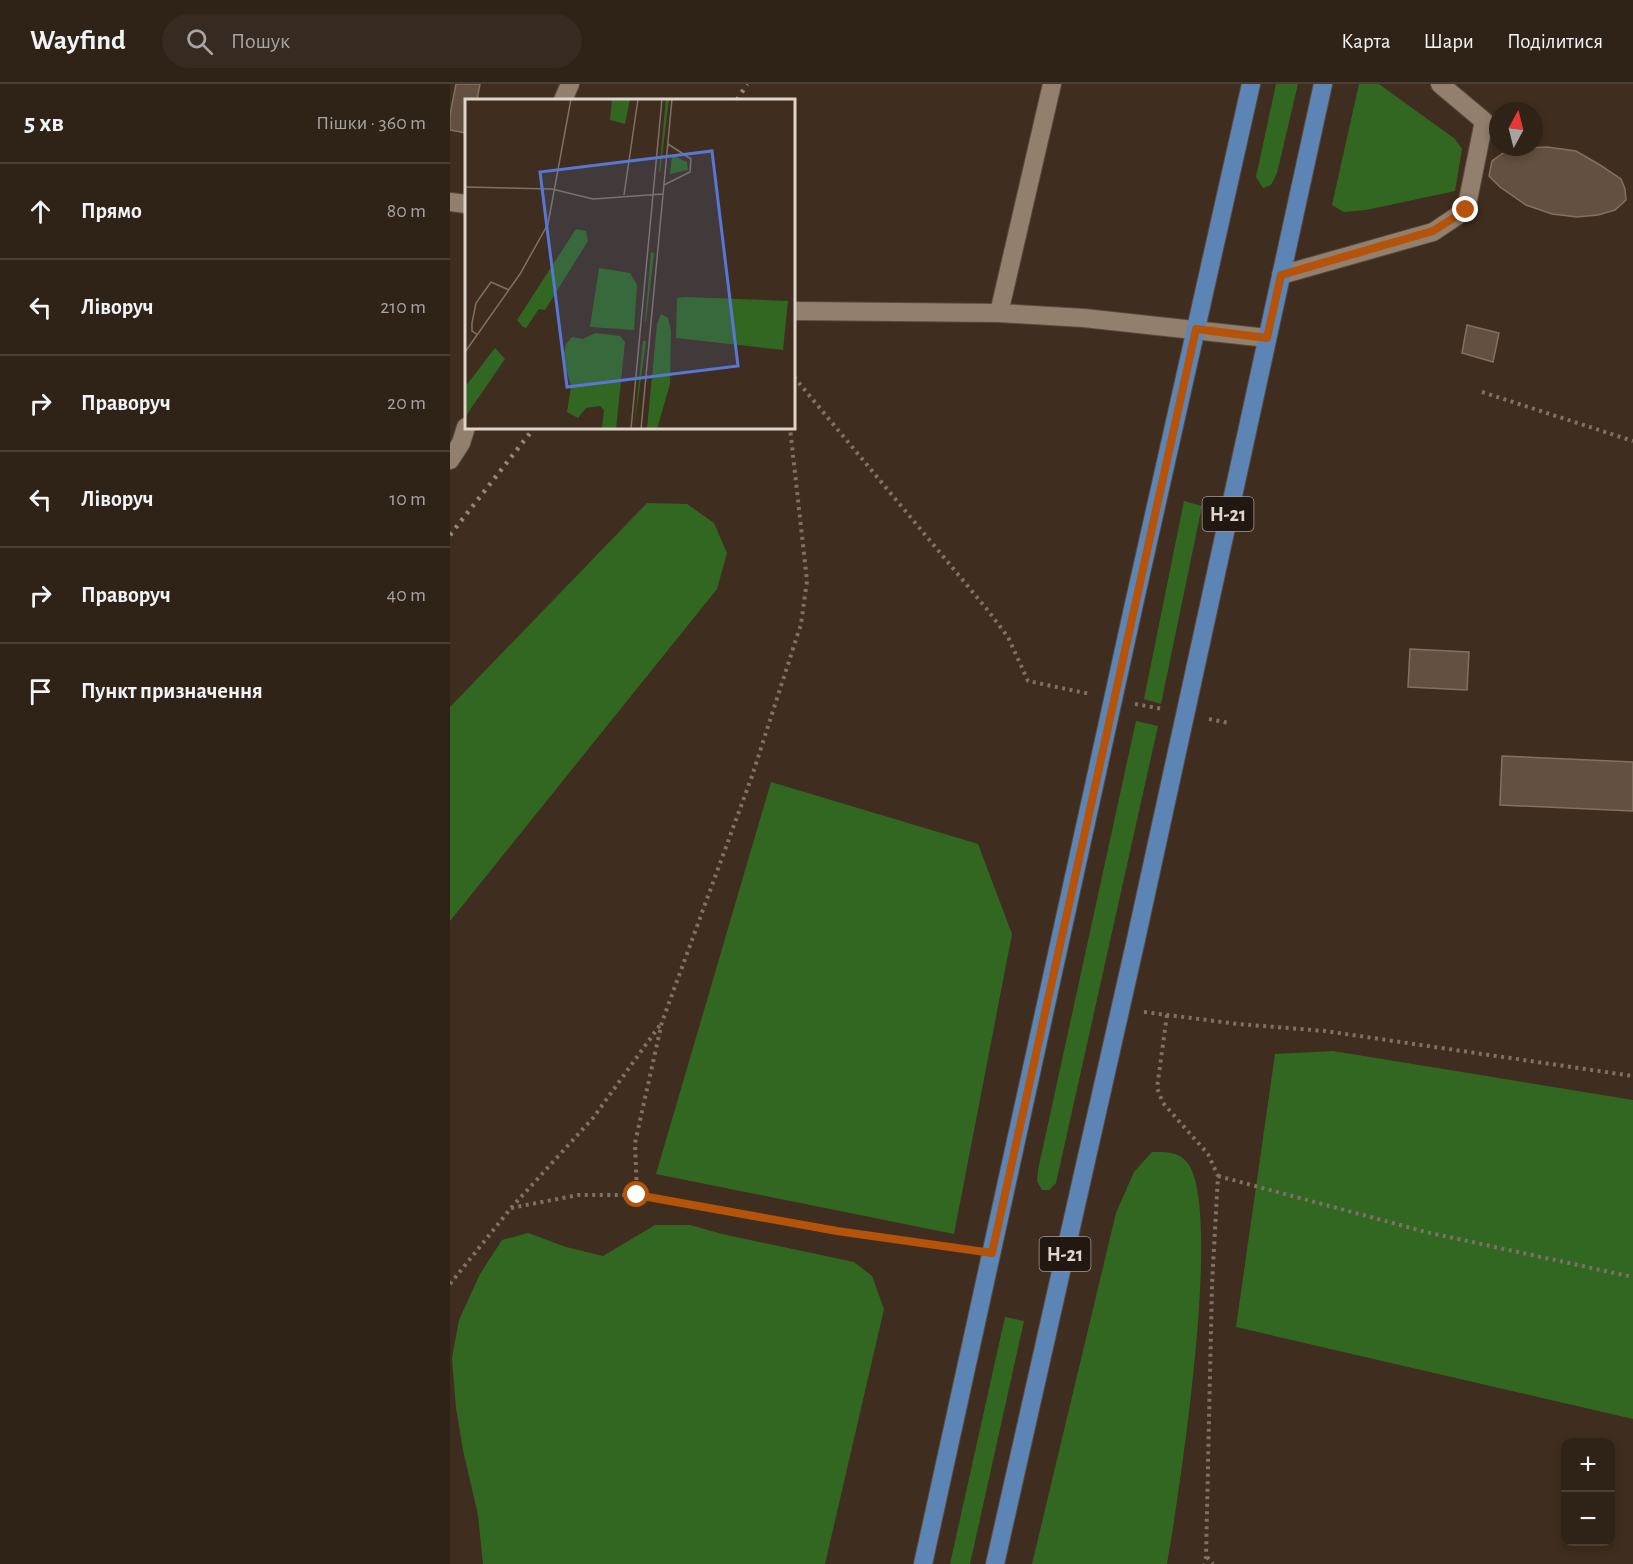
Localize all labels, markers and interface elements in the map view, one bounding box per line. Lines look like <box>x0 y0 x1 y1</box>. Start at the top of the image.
search box <box>162 14 582 68</box>
icon: search <box>183 25 216 58</box>
text: Wayfind <box>30 27 126 55</box>
text: Пошук <box>231 30 290 52</box>
text: Карта <box>1341 31 1391 52</box>
text: Шари <box>1424 31 1474 52</box>
text: Поділитися <box>1507 31 1603 52</box>
inset map <box>465 99 795 429</box>
north arrow <box>1489 102 1543 156</box>
text: 5 хв <box>24 110 64 136</box>
text: Пішки · 360 m <box>316 113 426 133</box>
icon: ahead <box>24 195 57 228</box>
route end <box>1452 196 1478 222</box>
text: Прямо <box>81 200 142 222</box>
text: 80 m <box>387 201 426 221</box>
icon: left <box>24 291 57 324</box>
text: Ліворуч <box>81 296 154 318</box>
text: 210 m <box>380 297 426 317</box>
icon: right <box>24 387 57 420</box>
text: Праворуч <box>81 392 171 414</box>
text: 20 m <box>387 393 426 413</box>
icon: left <box>24 483 57 516</box>
text: Ліворуч <box>81 488 154 510</box>
text: 10 m <box>389 489 426 509</box>
road number: Н-21 <box>1202 497 1254 531</box>
icon: right <box>24 579 57 612</box>
text: Праворуч <box>81 584 171 606</box>
text: 40 m <box>387 585 426 605</box>
icon: arrive <box>24 675 57 708</box>
text: Пункт призначення <box>81 680 263 702</box>
route start <box>623 1181 649 1207</box>
road number: Н-21 <box>1040 1237 1090 1271</box>
map controls <box>1561 1438 1615 1546</box>
button: + <box>1561 1438 1615 1492</box>
button: − <box>1561 1492 1615 1546</box>

